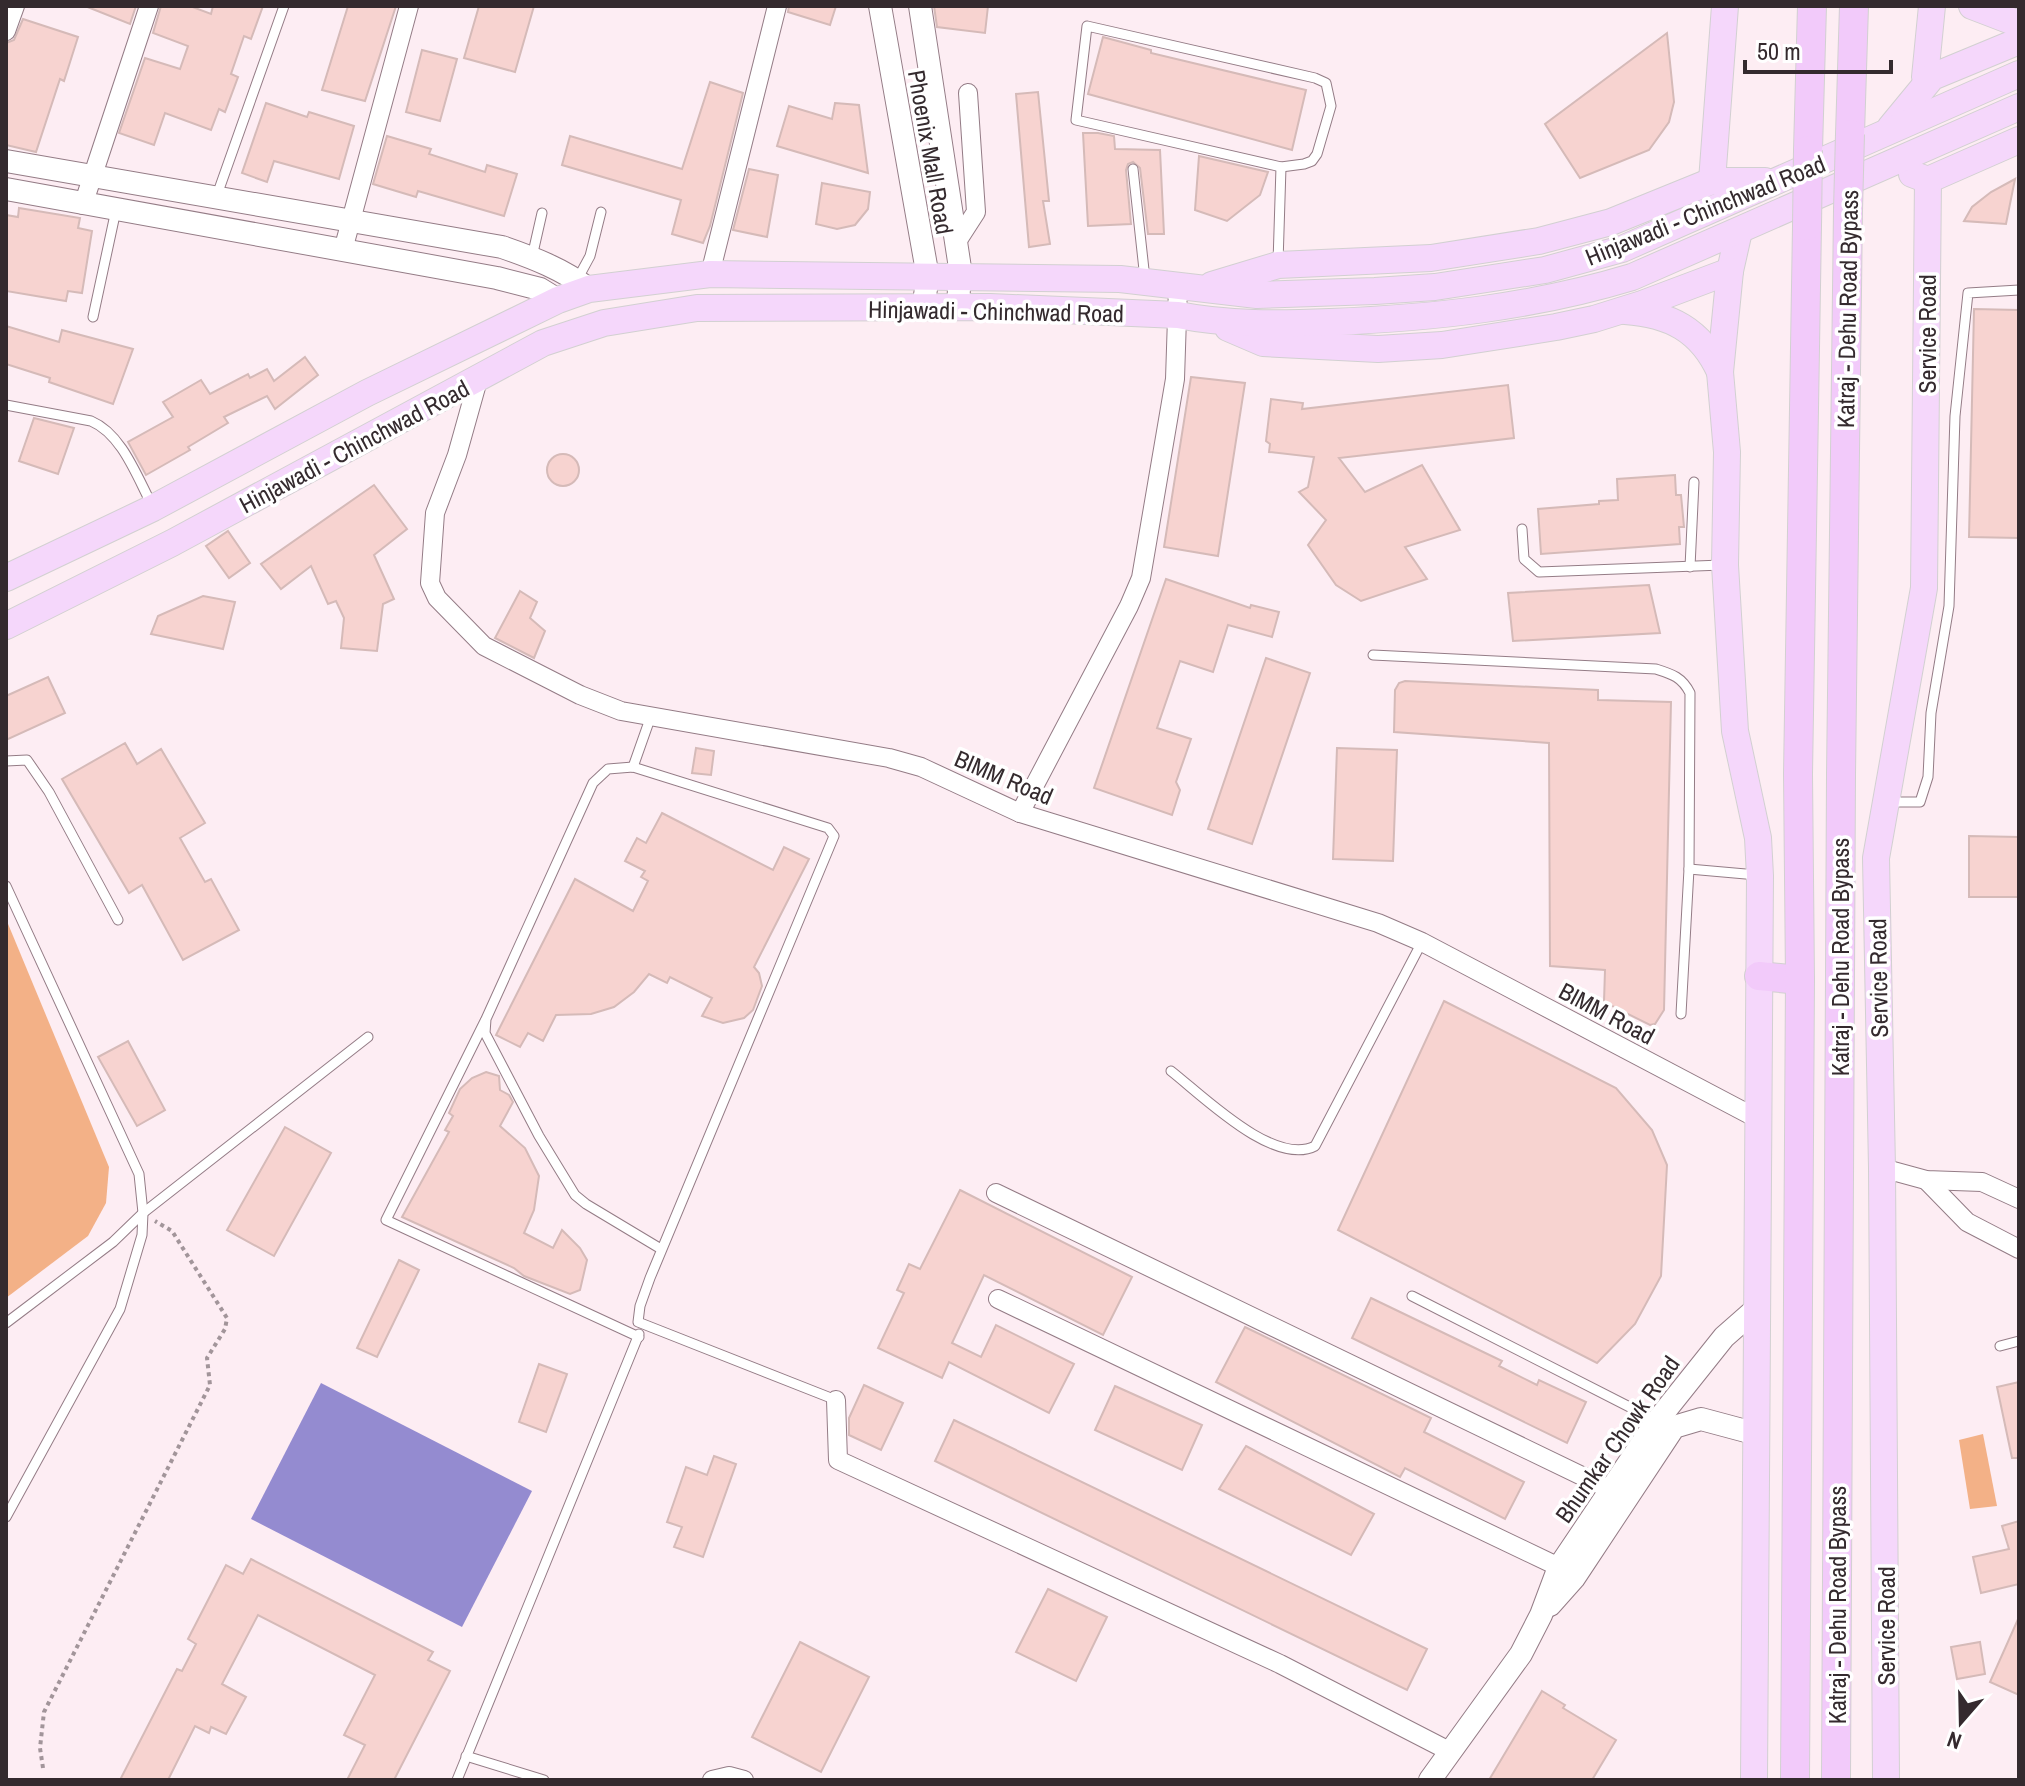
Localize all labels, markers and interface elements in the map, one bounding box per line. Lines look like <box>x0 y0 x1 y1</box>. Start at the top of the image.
scale bar <box>1745 24 1891 74</box>
text: 50 m <box>1757 35 1801 67</box>
street label: Phoenix Mall Road <box>901 67 961 237</box>
street label: Hinjawadi - Chinchwad Road <box>1580 147 1830 273</box>
street label: Katraj - Dehu Road Bypass <box>1829 190 1865 428</box>
street label: Service Road <box>1911 274 1943 394</box>
street label: Hinjawadi - Chinchwad Road <box>868 293 1124 329</box>
street label: Hinjawadi - Chinchwad Road <box>233 372 475 520</box>
street label: BIMM Road <box>950 742 1058 812</box>
street label: Katraj - Dehu Road Bypass <box>1824 838 1856 1076</box>
street label: Service Road <box>1861 918 1895 1038</box>
street label: BIMM Road <box>1554 974 1660 1052</box>
street label: Bhumkar Chowk Road <box>1547 1349 1687 1529</box>
street label: Katraj - Dehu Road Bypass <box>1821 1486 1853 1724</box>
street label: Service Road <box>1870 1566 1902 1686</box>
north arrow <box>1921 1682 2001 1762</box>
text: N <box>1943 1724 1965 1757</box>

